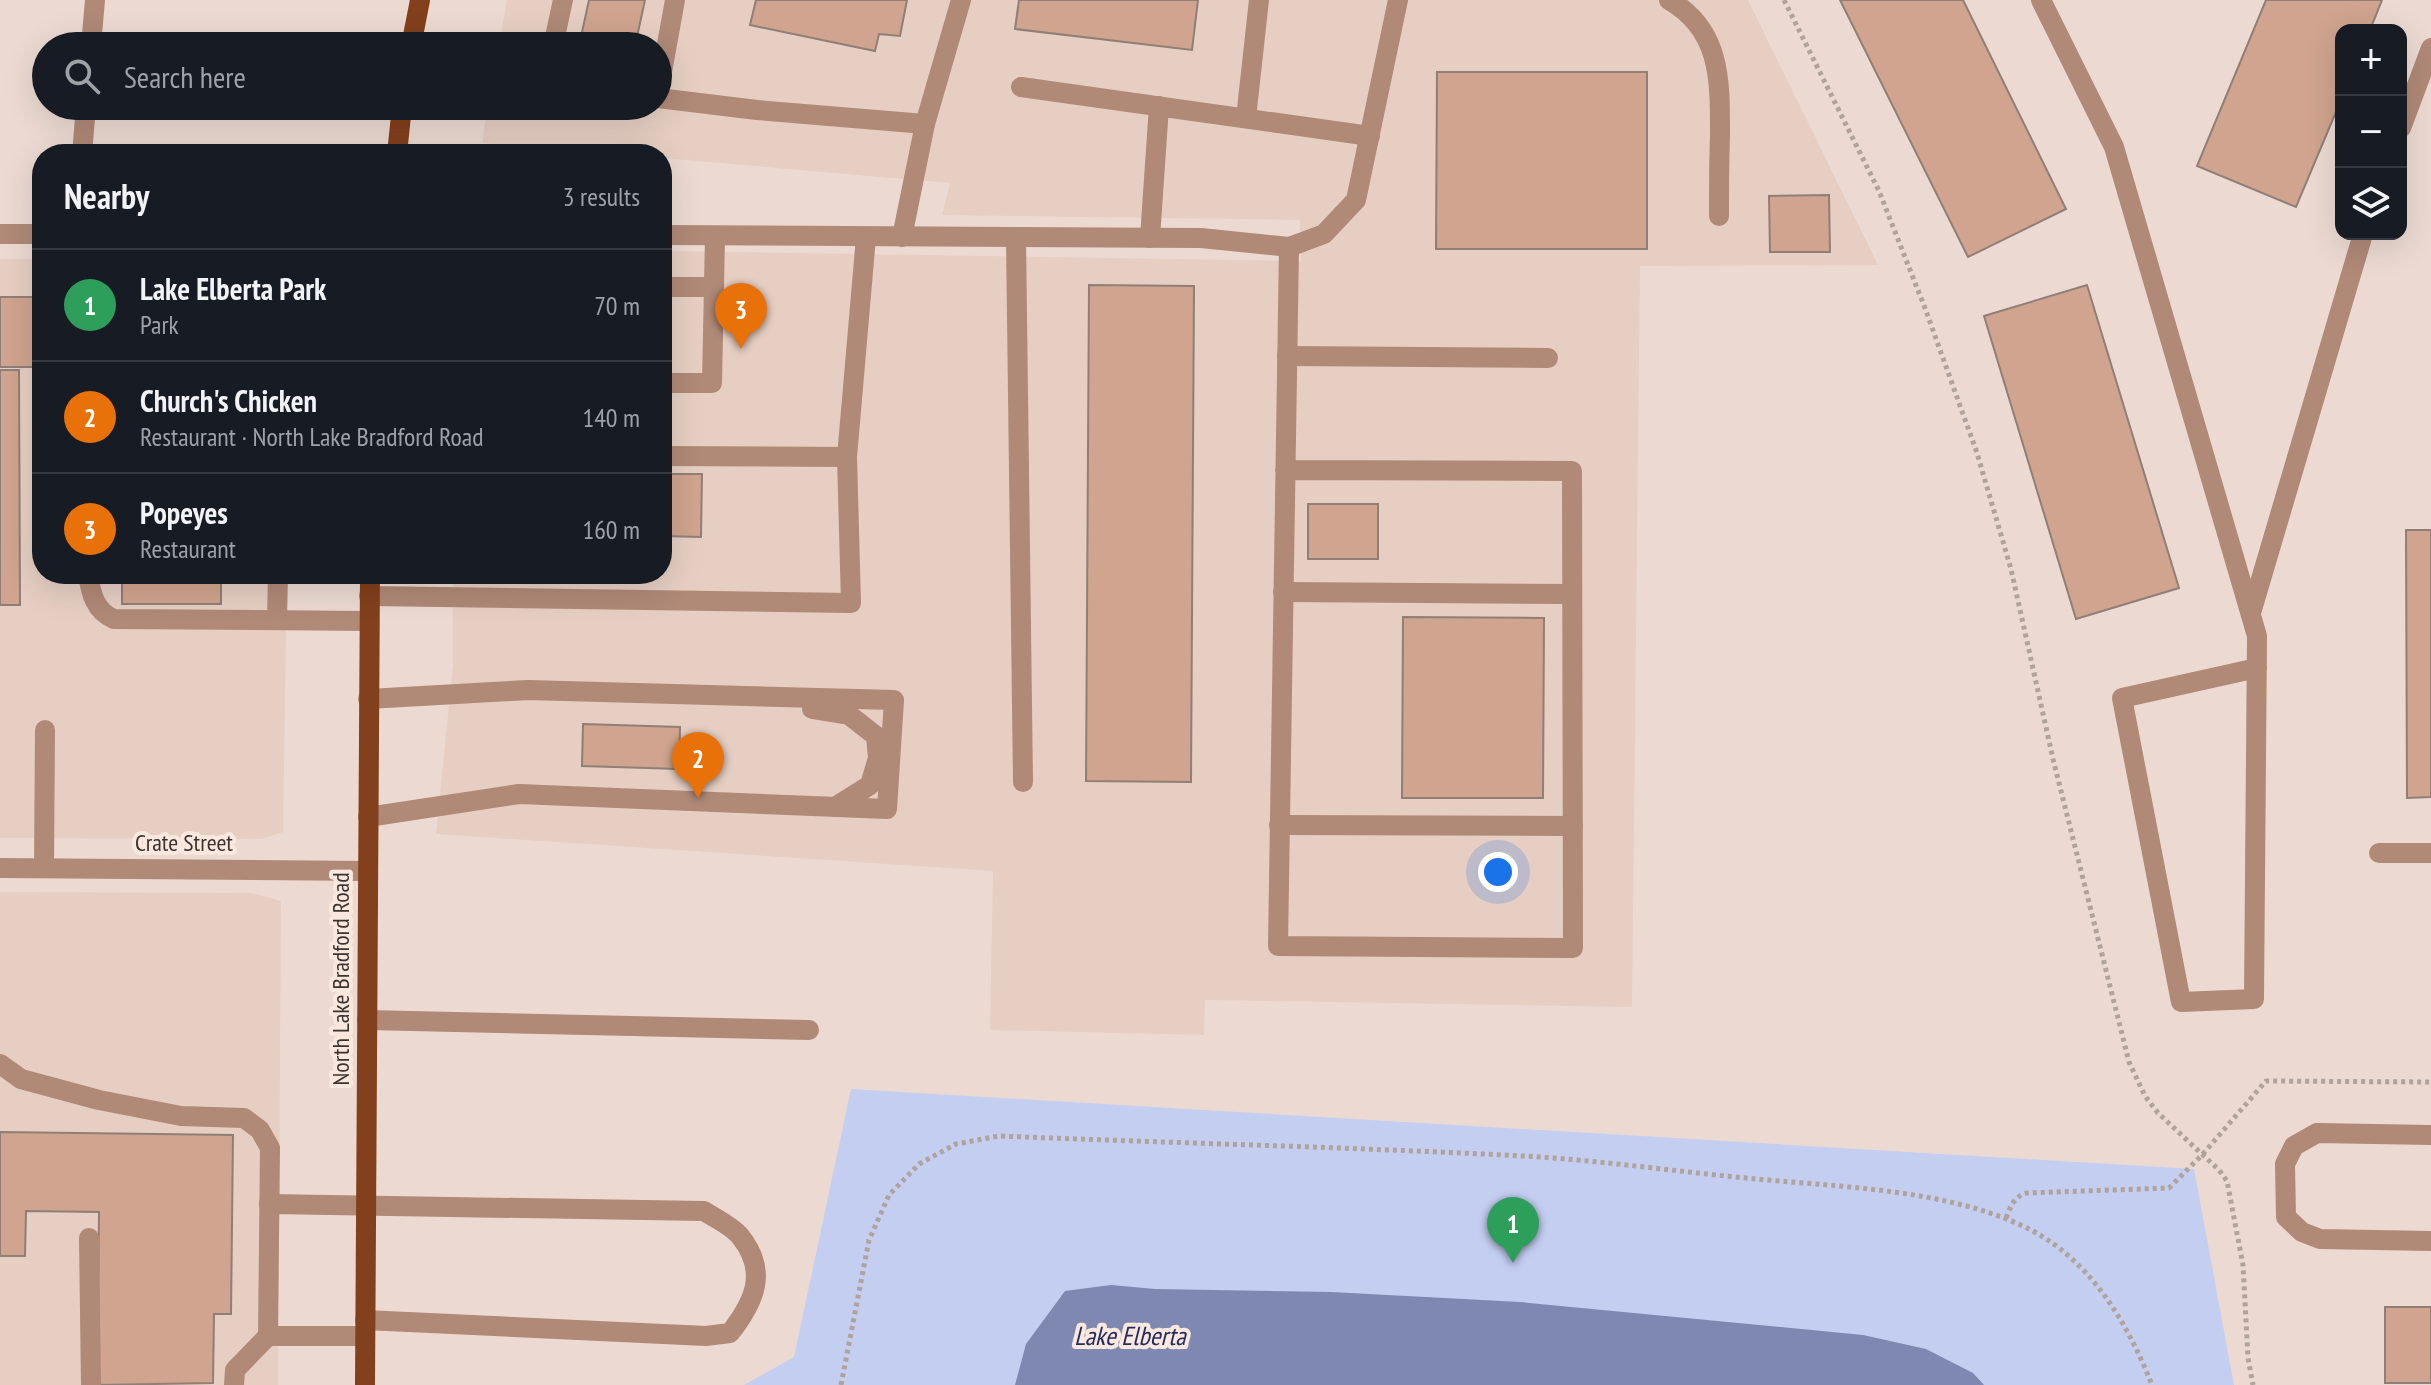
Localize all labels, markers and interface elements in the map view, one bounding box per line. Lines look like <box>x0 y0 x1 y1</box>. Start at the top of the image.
map controls <box>2335 24 2407 240</box>
button: + <box>2335 24 2407 96</box>
search box <box>32 32 672 120</box>
icon: search <box>60 54 104 98</box>
text: Search here <box>124 57 246 96</box>
button: − <box>2335 96 2407 168</box>
button: layers <box>2335 168 2407 240</box>
text: Nearby <box>64 174 149 218</box>
text: 3 results <box>563 180 640 213</box>
text: Lake Elberta Park <box>140 269 326 308</box>
pin: 3 <box>715 283 767 349</box>
text: 1 <box>84 289 96 322</box>
text: 70 m <box>594 289 640 322</box>
text: Park <box>140 308 179 341</box>
text: Church's Chicken <box>140 381 317 420</box>
text: 2 <box>84 401 96 434</box>
text: 140 m <box>582 401 640 434</box>
text: Restaurant · North Lake Bradford Road <box>140 420 483 453</box>
text: Popeyes <box>140 493 228 532</box>
text: 3 <box>84 513 96 546</box>
text: 160 m <box>582 513 640 546</box>
text: Restaurant <box>140 532 236 565</box>
pin: 2 <box>672 732 724 798</box>
street label: Crate Street <box>135 827 233 858</box>
your location <box>1478 852 1518 892</box>
street label: North Lake Bradford Road <box>325 872 356 1086</box>
pin: 1 <box>1487 1197 1539 1263</box>
water label: Lake Elberta <box>1074 1319 1187 1352</box>

